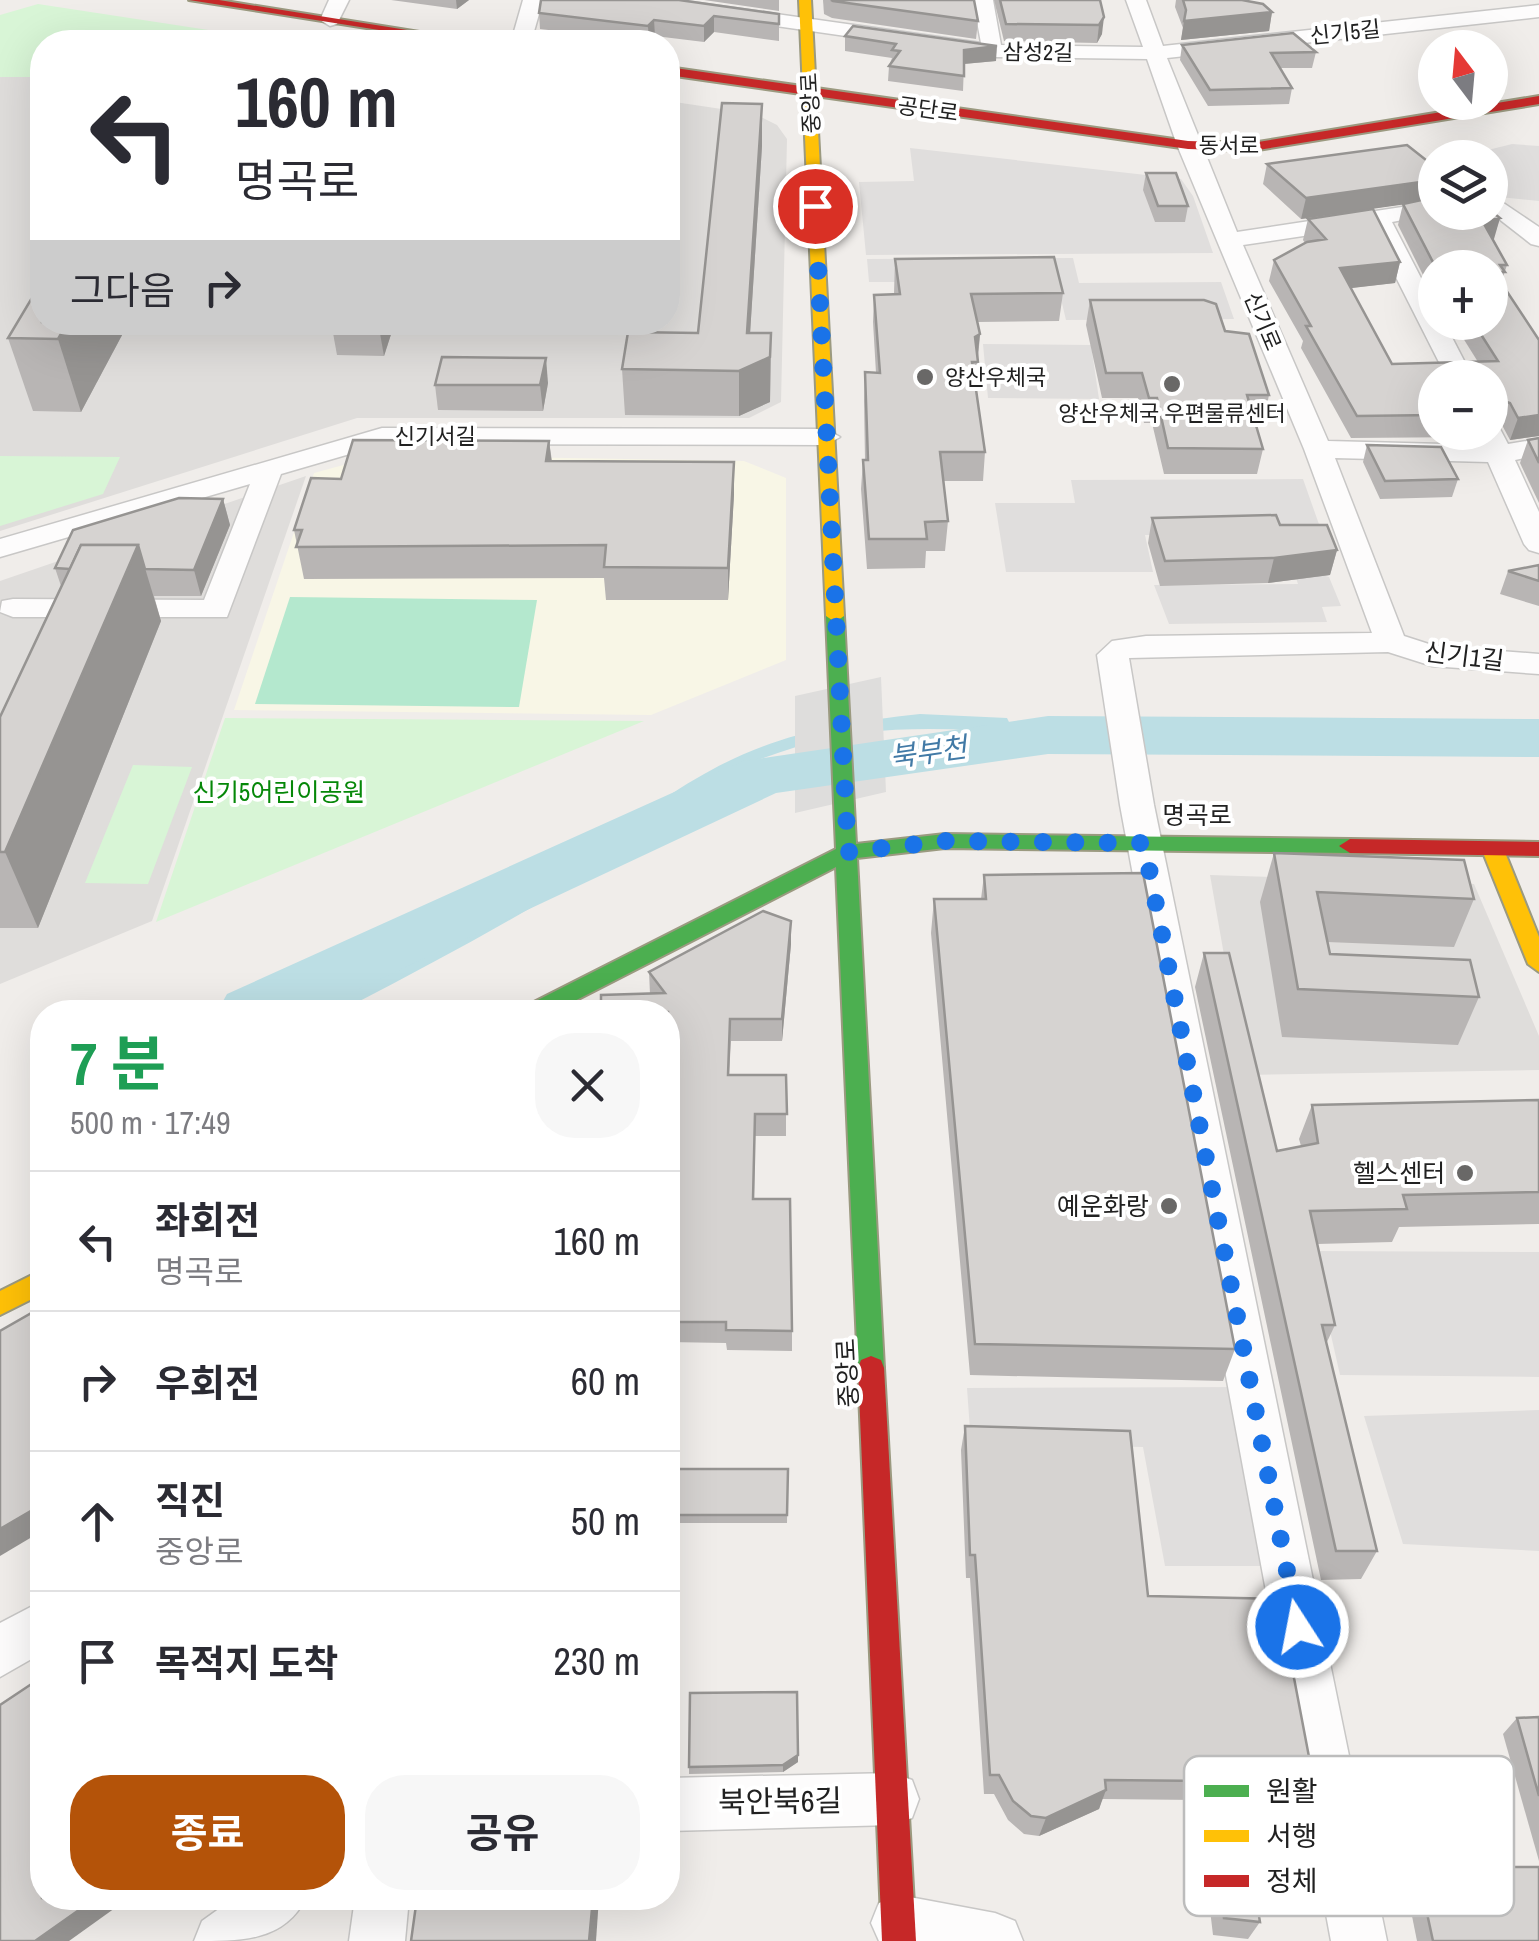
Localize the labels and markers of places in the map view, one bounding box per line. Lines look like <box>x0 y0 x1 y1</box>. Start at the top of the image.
pin <box>773 164 858 249</box>
place label: 양산우체국 <box>945 362 1046 392</box>
marker: 양산우체국 <box>914 366 936 388</box>
marker: 양산우체국 우편물류센터 <box>1161 373 1183 395</box>
place label: 양산우체국 우편물류센터 <box>1058 398 1286 428</box>
place label: 헬스센터 <box>1353 1156 1445 1190</box>
marker: 헬스센터 <box>1454 1162 1476 1184</box>
place label: 예운화랑 <box>1057 1189 1149 1223</box>
marker: 예운화랑 <box>1158 1195 1180 1217</box>

